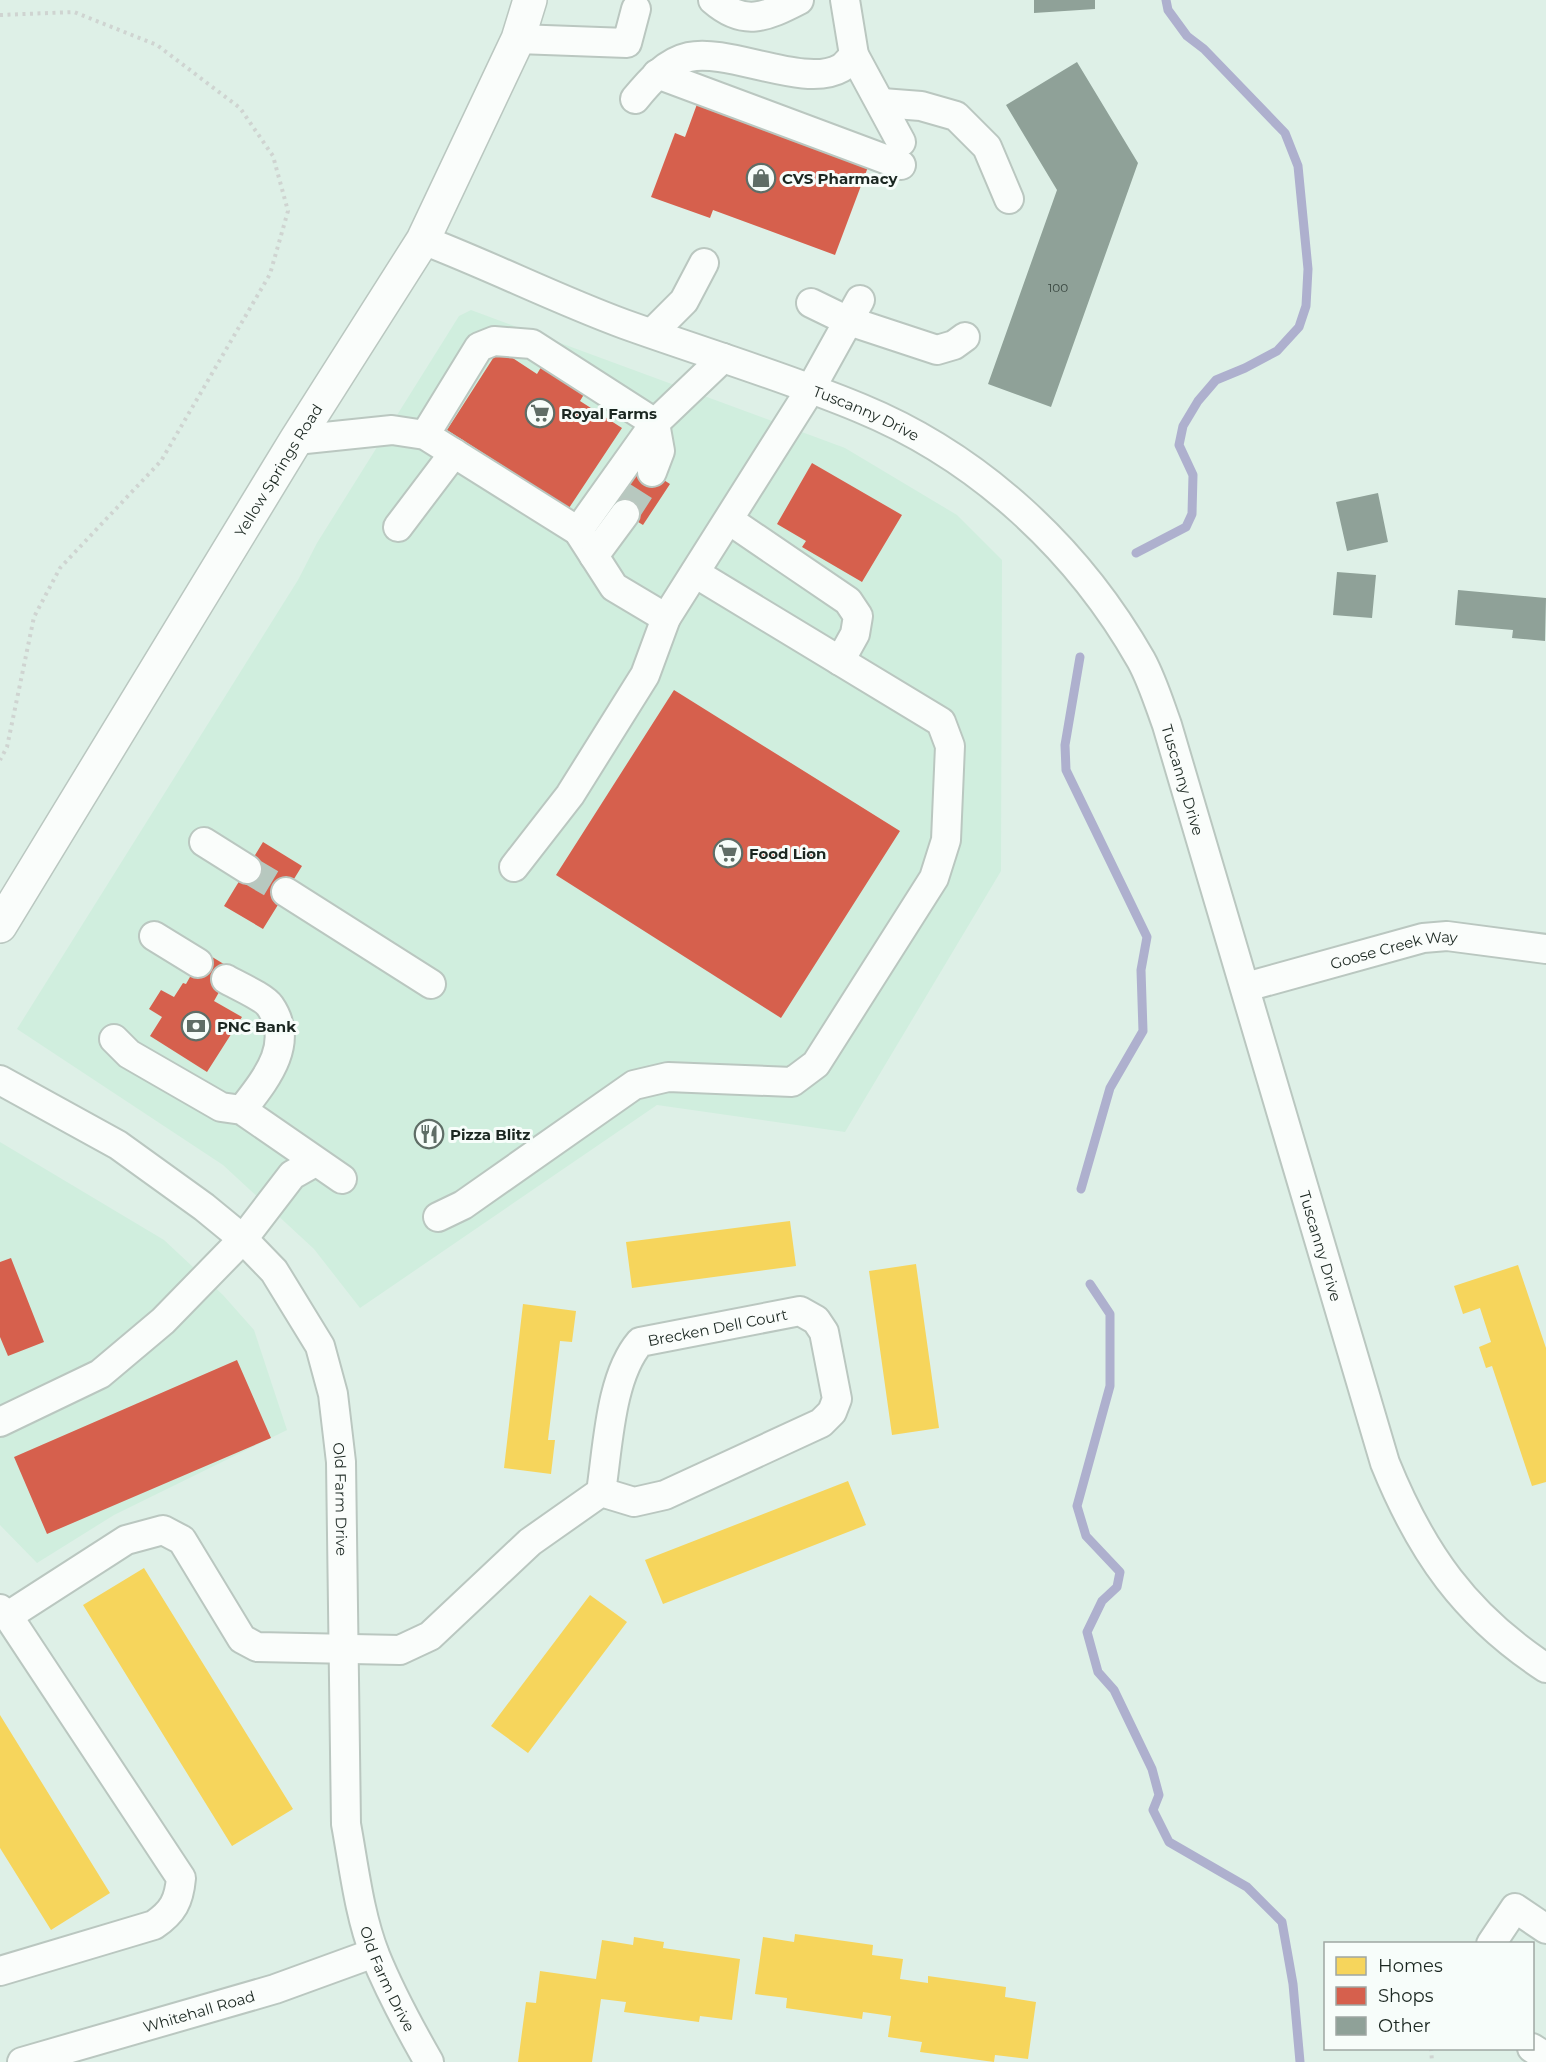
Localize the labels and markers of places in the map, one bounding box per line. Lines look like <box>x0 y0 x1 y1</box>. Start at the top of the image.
shop icon: CVS Pharmacy <box>745 162 777 194</box>
place label: CVS Pharmacy <box>782 169 899 188</box>
supermarket icon: Royal Farms <box>524 397 556 429</box>
place label: Royal Farms <box>561 404 657 423</box>
supermarket icon: Food Lion <box>712 837 744 869</box>
place label: Food Lion <box>749 844 826 863</box>
bank icon: PNC Bank <box>180 1010 212 1042</box>
place label: PNC Bank <box>217 1017 296 1036</box>
restaurant icon: Pizza Blitz <box>413 1118 445 1150</box>
place label: Pizza Blitz <box>450 1125 530 1144</box>

